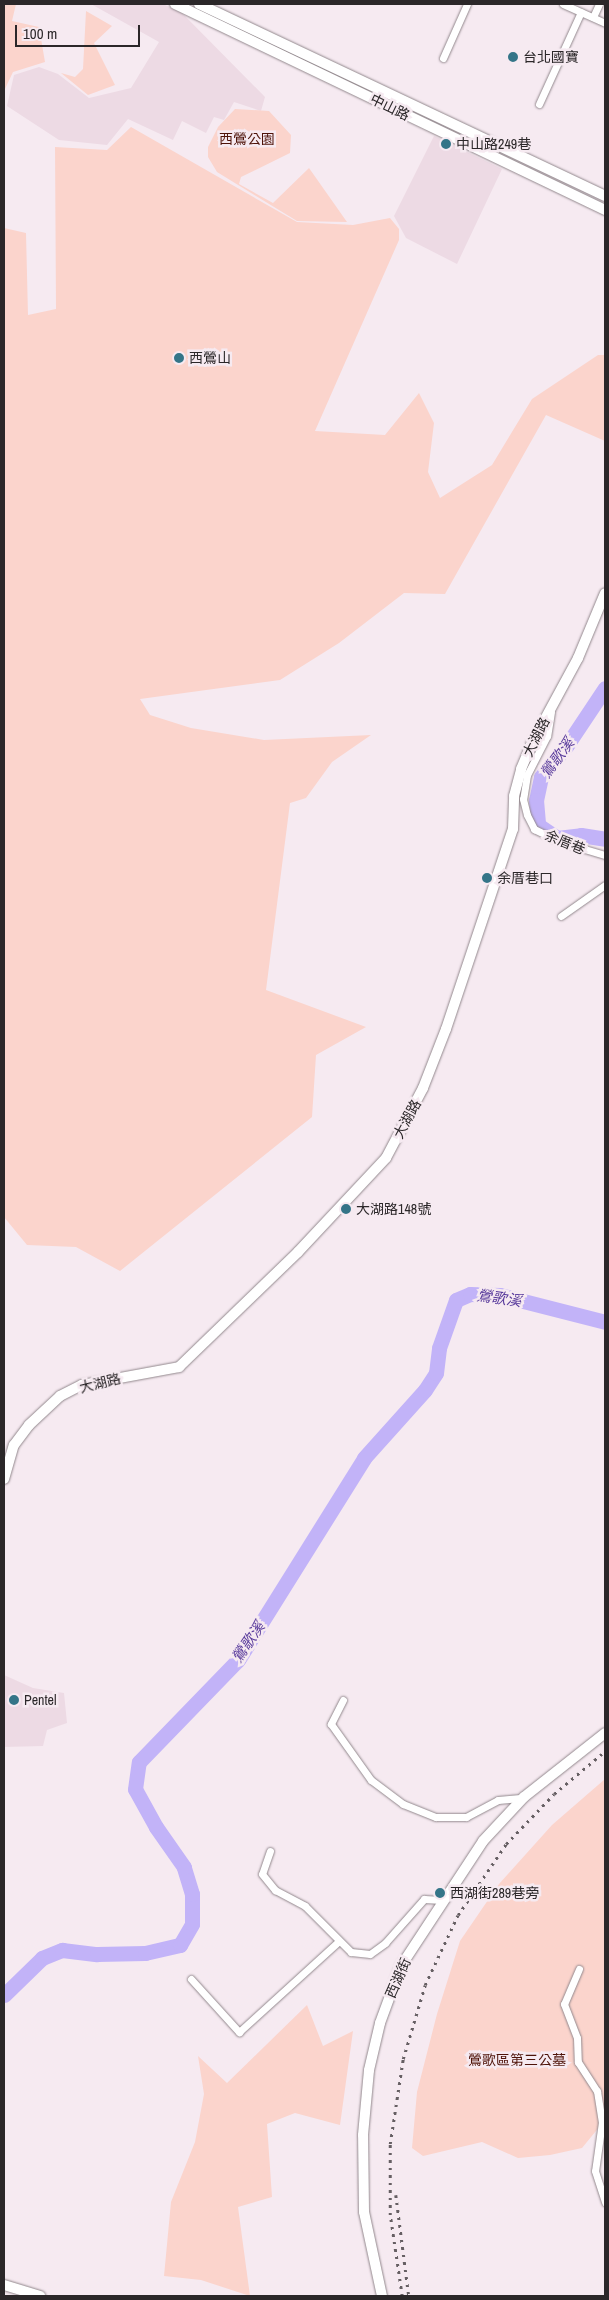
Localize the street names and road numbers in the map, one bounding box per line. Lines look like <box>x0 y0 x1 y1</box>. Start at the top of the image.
street label: 中山路 <box>367 90 413 124</box>
street label: 大湖路 <box>519 714 553 760</box>
street label: 余厝巷 <box>542 826 588 858</box>
street label: 大湖路 <box>390 1097 424 1141</box>
street label: 大湖路 <box>78 1370 122 1396</box>
street label: 西湖街 <box>382 1955 414 2001</box>

